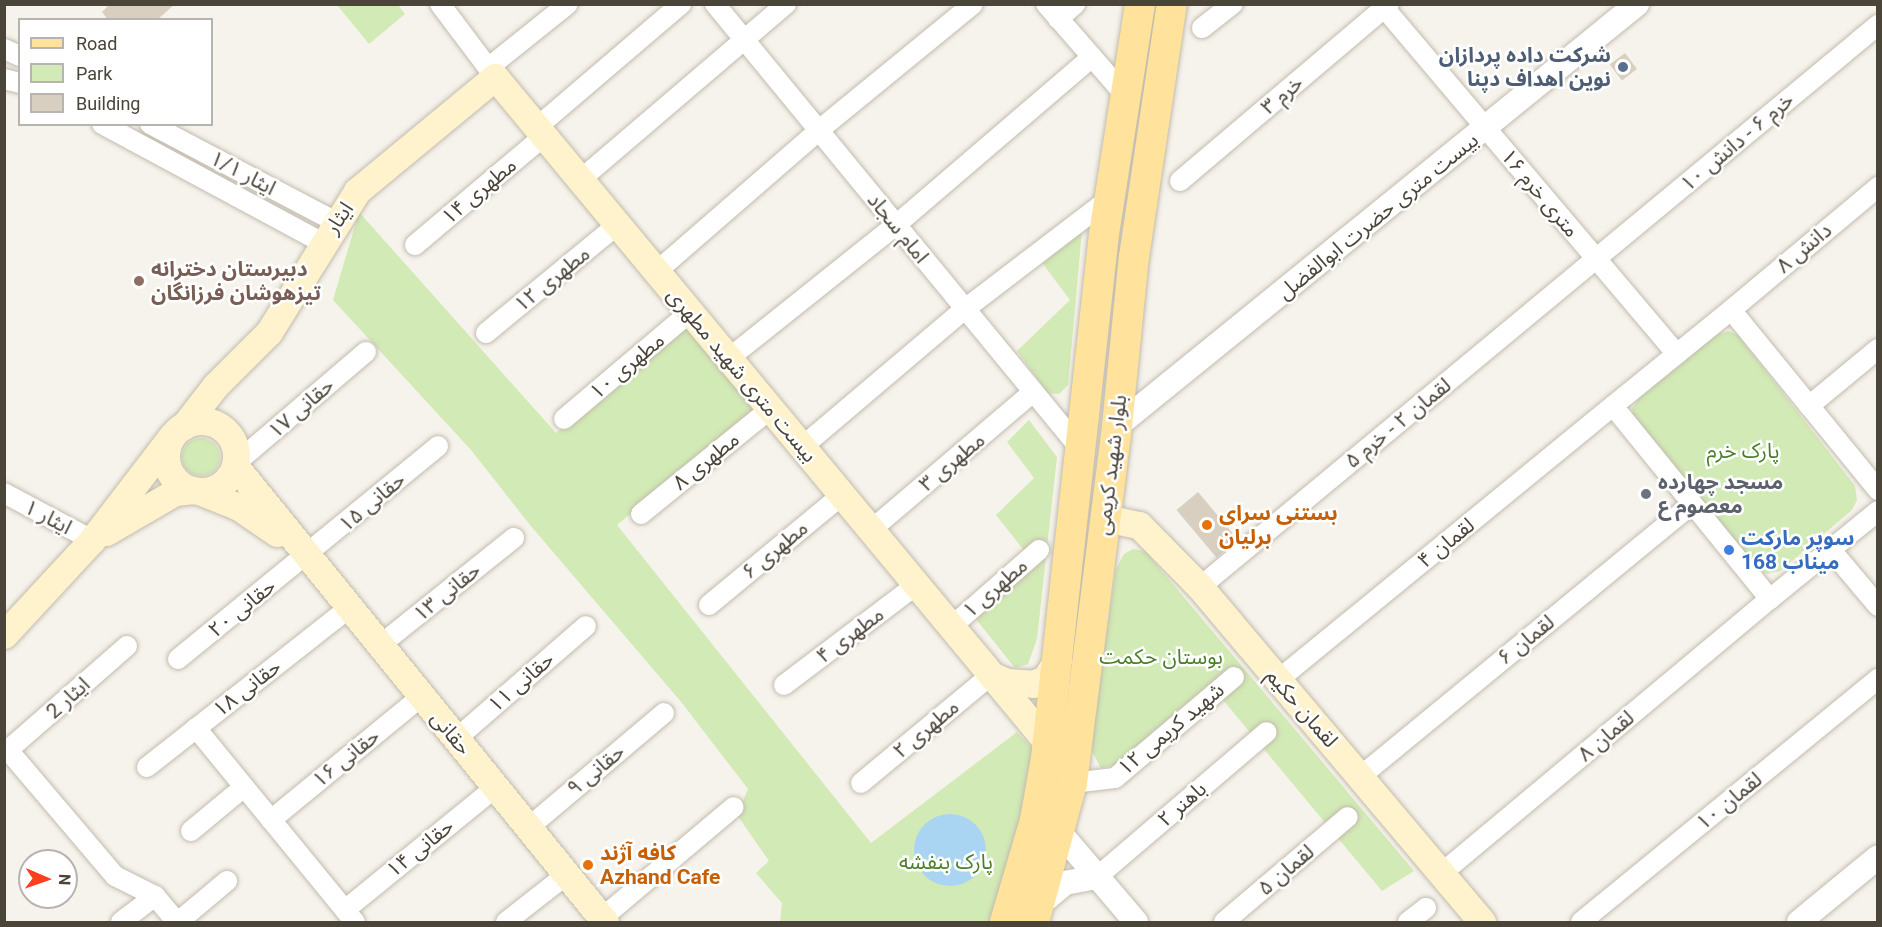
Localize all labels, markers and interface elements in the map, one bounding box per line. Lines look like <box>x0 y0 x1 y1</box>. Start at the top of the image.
legend <box>18 18 213 126</box>
text: Road <box>76 33 117 54</box>
place label: شرکت داده پردازان نوین اهداف دپنا <box>1439 42 1611 92</box>
marker: شرکت داده پردازان نوین اهداف دپنا <box>1616 60 1630 74</box>
text: Park <box>76 63 112 84</box>
street label: خرم ۳ <box>1256 70 1308 120</box>
street label: خرم ۶ - دانش ۱۰ <box>1675 87 1799 197</box>
text: Building <box>76 93 140 114</box>
street label: بیست متری حضرت ابوالفضل <box>1272 127 1484 305</box>
street label: ۱۶ متری خرم <box>1496 144 1584 242</box>
street label: ایثار ۱/۱ <box>206 145 280 201</box>
street label: مطهری ۱۴ <box>436 152 522 230</box>
street label: امام سجاد <box>862 188 934 268</box>
street label: ایثار <box>319 197 359 239</box>
street label: دانش ۸ <box>1771 218 1837 278</box>
street label: مطهری ۱۲ <box>509 241 595 317</box>
place label: دبیرستان دخترانه تیزهوشان فرزانگان <box>151 256 321 306</box>
marker: دبیرستان دخترانه تیزهوشان فرزانگان <box>132 274 146 288</box>
street label: بیست متری شهید مطهری <box>662 283 822 467</box>
street label: مطهری ۱۰ <box>584 327 670 405</box>
street label: حقانی ۱۷ <box>263 373 339 443</box>
street label: لقمان ۲ - خرم ۵ <box>1340 373 1456 473</box>
street label: بلوار شهید کریمی <box>1090 393 1132 537</box>
street label: مطهری ۸ <box>668 427 744 495</box>
street label: مطهری ۳ <box>914 427 990 497</box>
park label: پارک خرم <box>1707 438 1779 464</box>
street label: حقانی ۱۵ <box>334 467 410 537</box>
place label: مسجد چهارده معصوم ع <box>1658 469 1783 519</box>
marker: مسجد چهارده معصوم ع <box>1639 487 1653 501</box>
street label: ایثار ۱ <box>20 494 76 540</box>
place label: بستنی سرای برلیان <box>1219 500 1338 550</box>
street label: لقمان ۴ <box>1413 513 1479 573</box>
street label: مطهری ۶ <box>737 515 813 585</box>
marker: بستنی سرای برلیان <box>1200 518 1214 532</box>
place label: سوپر مارکت میناب 168 <box>1741 525 1854 575</box>
marker: سوپر مارکت میناب 168 <box>1722 543 1736 557</box>
street label: مطهری ۱ <box>957 553 1033 623</box>
street label: حقانی ۱۳ <box>408 557 486 627</box>
street label: حقانی ۲۰ <box>203 573 281 643</box>
street label: مطهری ۴ <box>811 601 889 669</box>
street label: لقمان ۶ <box>1493 610 1559 670</box>
park label: بوستان حکمت <box>1099 644 1223 670</box>
street label: حقانی ۱۱ <box>483 647 559 717</box>
street label: حقانی ۱۸ <box>208 654 286 722</box>
street label: لقمان حکیم <box>1261 663 1343 753</box>
street label: ایثار 2 <box>41 672 95 724</box>
street label: شهید کریمی ۱۲ <box>1113 677 1229 781</box>
street label: مطهری ۲ <box>888 694 964 764</box>
street label: لقمان ۸ <box>1573 705 1639 767</box>
street label: حقانی <box>425 706 477 760</box>
street label: حقانی ۱۶ <box>307 723 385 793</box>
street label: حقانی ۹ <box>562 739 630 801</box>
street label: لقمان ۱۰ <box>1691 767 1767 835</box>
street label: باهنر ۲ <box>1152 776 1212 832</box>
street label: حقانی ۱۴ <box>381 813 459 883</box>
street label: لقمان ۵ <box>1253 839 1319 901</box>
place label: کافه آژند Azhand Cafe <box>600 840 720 890</box>
north arrow <box>18 849 78 909</box>
park label: پارک بنفشه <box>899 849 993 875</box>
marker: کافه آژند Azhand Cafe <box>581 858 595 872</box>
text: N <box>55 874 74 886</box>

